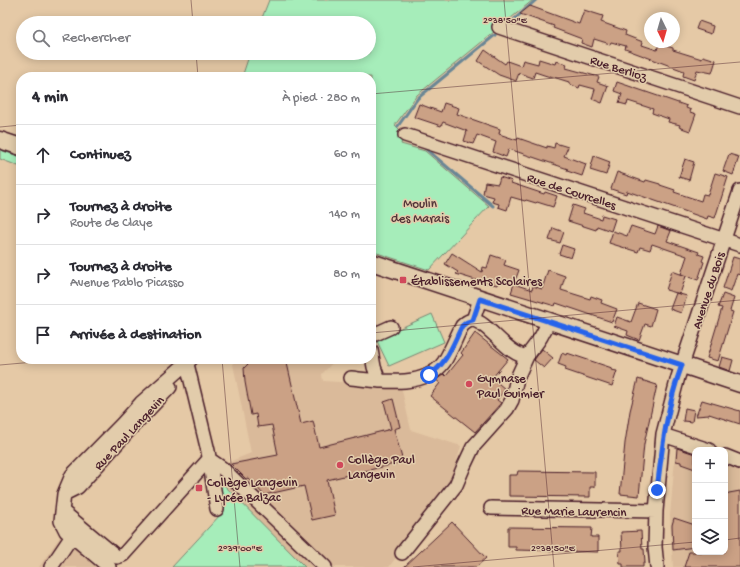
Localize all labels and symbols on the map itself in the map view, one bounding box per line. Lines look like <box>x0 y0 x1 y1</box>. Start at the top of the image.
north arrow <box>644 12 680 48</box>
text: 2°38'50"E <box>483 15 528 27</box>
street label: Rue Berlioz <box>588 53 650 86</box>
street label: Rue de Courcelles <box>525 171 619 214</box>
park label: Moulin des Marais <box>391 197 450 227</box>
street label: Avenue du Bois <box>690 249 729 331</box>
place label: Établissements Scolaires <box>411 274 543 290</box>
marker: Établissements Scolaires <box>398 275 408 285</box>
route start <box>420 366 438 384</box>
place label: Gymnase Paul Guimier <box>476 372 545 402</box>
marker: Gymnase Paul Guimier <box>464 379 474 389</box>
street label: Rue Paul Langevin <box>92 393 169 474</box>
place label: Collège Paul Langevin <box>348 453 415 483</box>
marker: Collège Paul Langevin <box>335 460 345 470</box>
place label: Collège Langevin - Lycée Balzac <box>207 476 298 506</box>
route end <box>648 481 666 499</box>
marker: Collège Langevin - Lycée Balzac <box>194 483 204 493</box>
street label: Rue Marie Laurencin <box>521 504 627 521</box>
text: 2°39'00"E <box>218 543 263 555</box>
text: 2°38'50"E <box>531 543 576 555</box>

